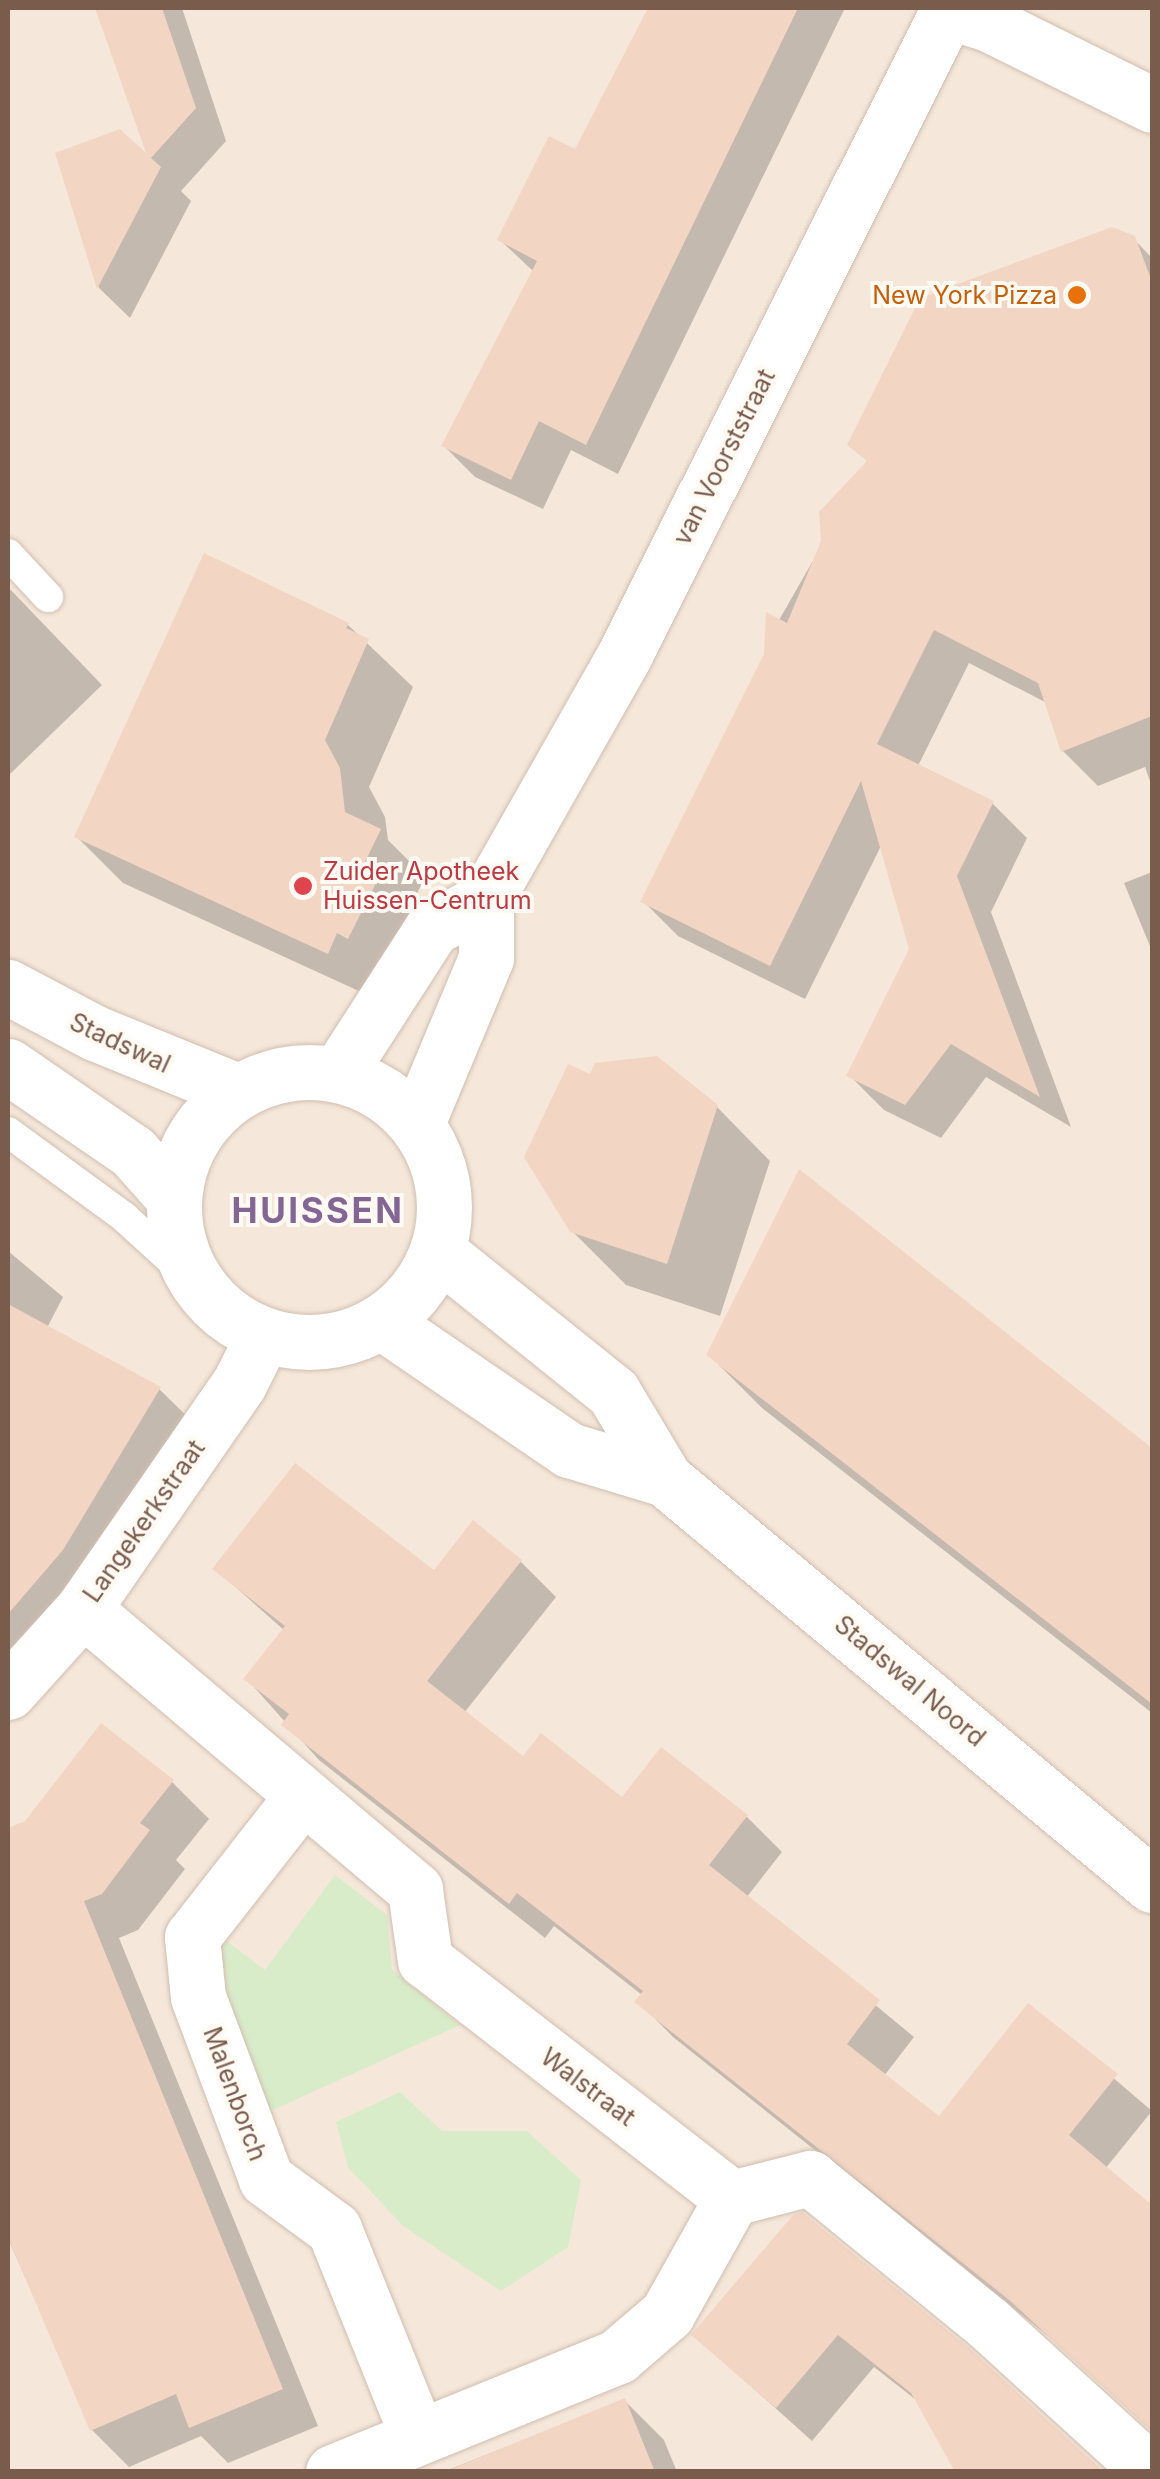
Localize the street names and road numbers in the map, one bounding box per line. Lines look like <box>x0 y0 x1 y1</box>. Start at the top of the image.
street label: van Voorststraat <box>667 364 781 550</box>
street label: Stadswal <box>65 1007 175 1079</box>
street label: Langekerkstraat <box>77 1434 211 1608</box>
street label: Stadswal Noord <box>829 1609 991 1753</box>
street label: Malenborch <box>197 2023 273 2165</box>
street label: Walstraat <box>535 2042 641 2132</box>

